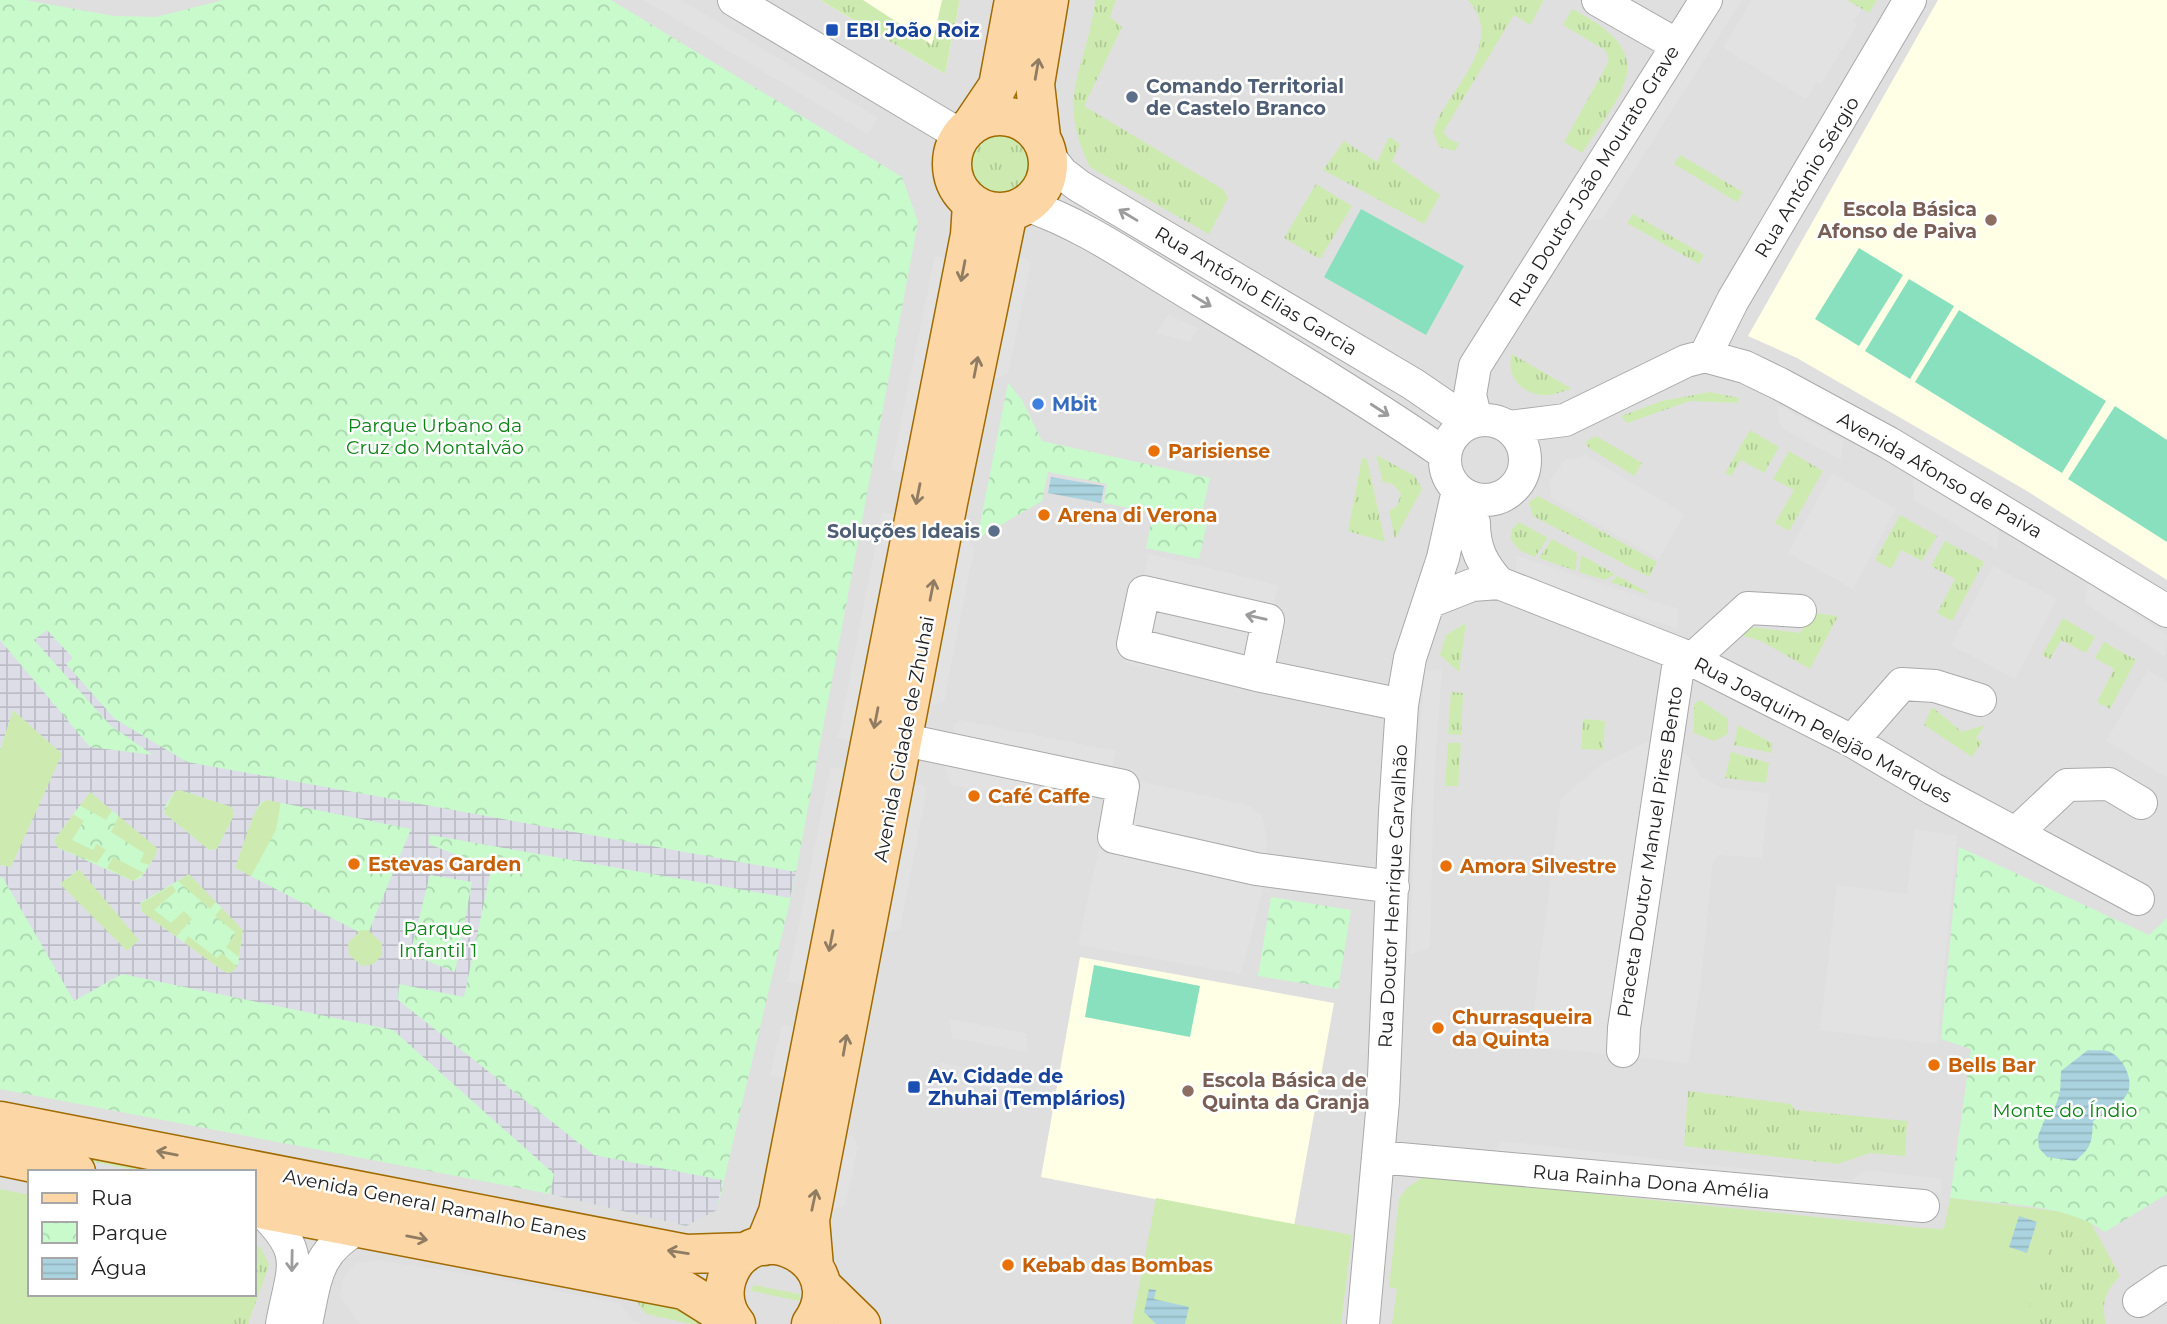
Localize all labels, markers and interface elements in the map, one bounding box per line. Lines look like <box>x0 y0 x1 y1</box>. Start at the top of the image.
place label: EBI João Roiz <box>846 19 980 42</box>
marker: EBI João Roiz <box>824 22 840 38</box>
street label: Rua Doutor João Mourato Grave <box>1504 41 1684 311</box>
one-way arrow <box>1031 59 1044 81</box>
place label: Comando Territorial de Castelo Branco <box>1146 75 1344 120</box>
marker: Comando Territorial de Castelo Branco <box>1124 89 1140 105</box>
street label: Rua António Sérgio <box>1750 92 1864 262</box>
place label: Escola Básica Afonso de Paiva <box>1816 198 1977 243</box>
one-way arrow <box>1119 208 1139 222</box>
marker: Escola Básica Afonso de Paiva <box>1983 212 1999 228</box>
street label: Rua António Elias Garcia <box>1151 221 1361 361</box>
one-way arrow <box>955 259 969 282</box>
one-way arrow <box>1192 295 1212 309</box>
one-way arrow <box>969 356 983 379</box>
place label: Mbit <box>1052 393 1097 416</box>
marker: Mbit <box>1030 396 1046 412</box>
one-way arrow <box>1370 402 1389 417</box>
street label: Avenida Afonso de Paiva <box>1834 407 2046 543</box>
park label: Parque Urbano da Cruz do Montalvão <box>346 414 524 459</box>
place label: Parisiense <box>1168 440 1270 463</box>
marker: Parisiense <box>1146 443 1162 459</box>
one-way arrow <box>911 482 925 505</box>
place label: Arena di Verona <box>1057 504 1217 527</box>
marker: Arena di Verona <box>1036 507 1052 523</box>
place label: Soluções Ideais <box>827 520 980 543</box>
marker: Soluções Ideais <box>986 523 1002 539</box>
one-way arrow <box>926 579 940 602</box>
one-way arrow <box>1245 610 1268 624</box>
street label: Avenida Cidade de Zhuhai <box>869 614 939 864</box>
street label: Rua Joaquim Pelejão Marques <box>1690 652 1956 808</box>
street label: Praceta Doutor Manuel Pires Bento <box>1612 685 1688 1019</box>
one-way arrow <box>869 706 882 729</box>
street label: Rua Doutor Henrique Carvalhão <box>1374 744 1412 1048</box>
place label: Café Caffe <box>988 785 1090 808</box>
marker: Café Caffe <box>966 788 982 804</box>
place label: Estevas Garden <box>368 853 521 876</box>
place label: Amora Silvestre <box>1459 855 1617 878</box>
marker: Estevas Garden <box>346 856 362 872</box>
marker: Amora Silvestre <box>1438 858 1454 874</box>
park label: Parque Infantil 1 <box>399 917 477 962</box>
one-way arrow <box>824 929 838 952</box>
place label: Churrasqueira da Quinta <box>1452 1006 1592 1051</box>
marker: Churrasqueira da Quinta <box>1430 1020 1446 1036</box>
one-way arrow <box>839 1034 852 1057</box>
place label: Bells Bar <box>1948 1054 2036 1077</box>
marker: Bells Bar <box>1926 1057 1942 1073</box>
place label: Av. Cidade de Zhuhai (Templários) <box>927 1065 1126 1110</box>
place label: Escola Básica de Quinta da Granja <box>1202 1069 1370 1114</box>
marker: Av. Cidade de Zhuhai (Templários) <box>906 1079 922 1095</box>
marker: Escola Básica de Quinta da Granja <box>1180 1083 1196 1099</box>
park label: Monte do Índio <box>1993 1099 2138 1122</box>
one-way arrow <box>156 1146 178 1159</box>
street label: Rua Rainha Dona Amélia <box>1532 1160 1770 1204</box>
street label: Avenida General Ramalho Eanes <box>281 1164 589 1246</box>
legend <box>28 1170 256 1296</box>
text: Rua <box>91 1185 133 1210</box>
one-way arrow <box>808 1189 822 1212</box>
text: Parque <box>91 1220 167 1245</box>
one-way arrow <box>405 1232 428 1246</box>
one-way arrow <box>668 1245 690 1258</box>
one-way arrow <box>285 1249 299 1272</box>
place label: Kebab das Bombas <box>1022 1254 1213 1277</box>
text: Água <box>91 1255 147 1280</box>
marker: Kebab das Bombas <box>1000 1257 1016 1273</box>

